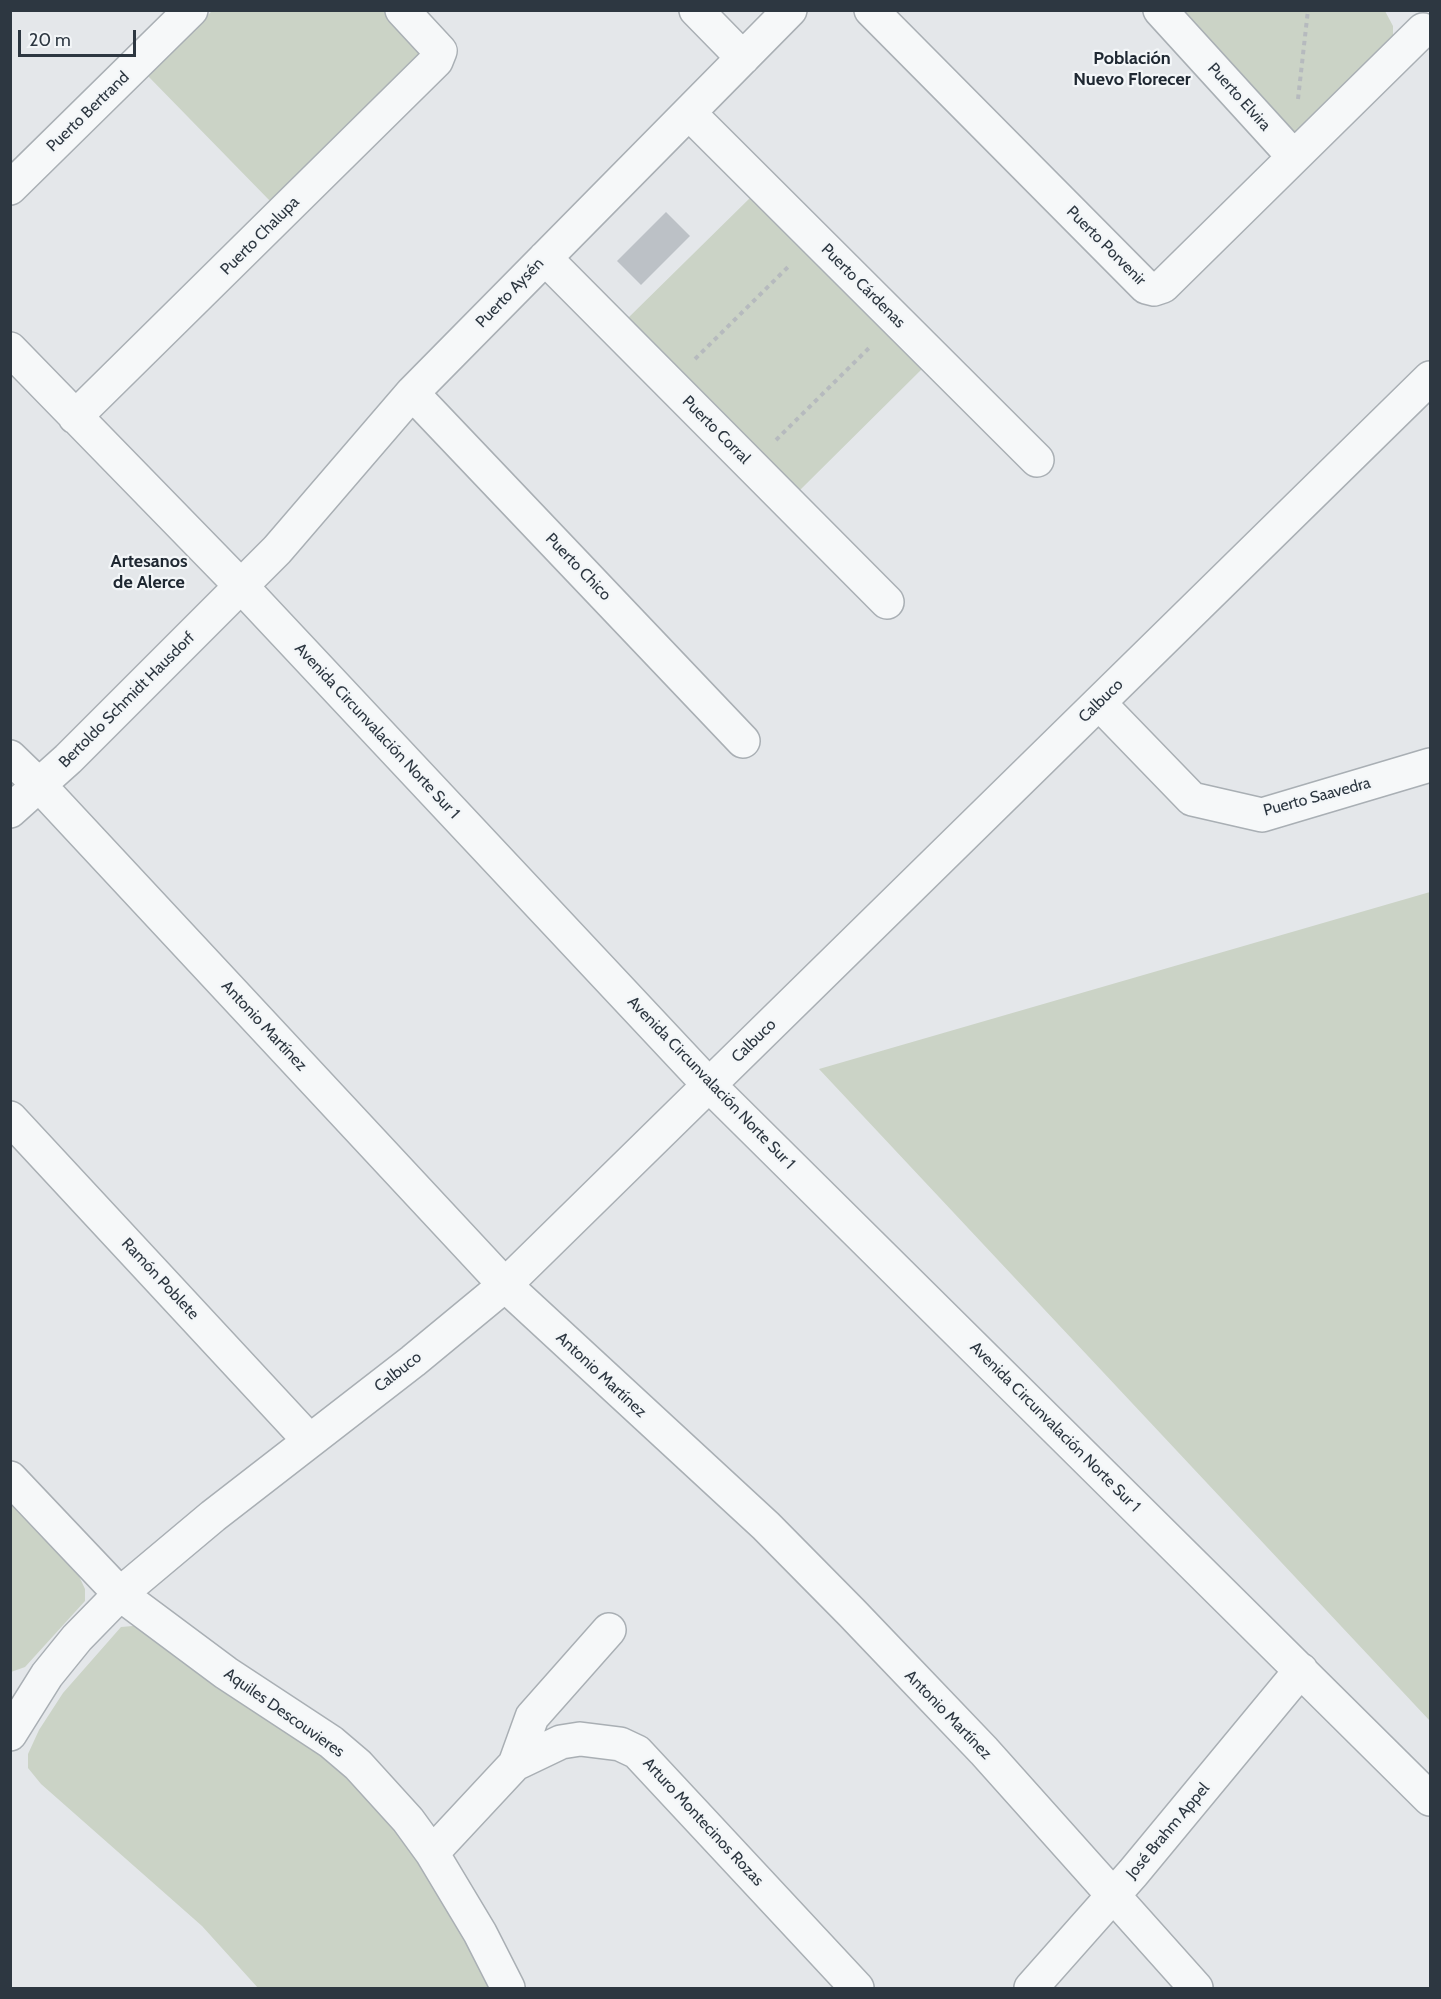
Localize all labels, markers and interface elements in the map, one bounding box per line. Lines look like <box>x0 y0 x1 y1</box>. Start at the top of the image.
scale bar <box>21 18 140 56</box>
text: 20 m <box>29 29 71 51</box>
district label: Población Nuevo Florecer <box>1073 48 1191 90</box>
street label: Puerto Elvira <box>1203 59 1275 135</box>
street label: Puerto Bertrand <box>43 68 133 156</box>
street label: Puerto Chalupa <box>217 193 303 279</box>
street label: Puerto Porvenir <box>1062 202 1150 290</box>
street label: Puerto Cárdenas <box>817 240 909 332</box>
street label: Puerto Aysén <box>472 254 548 332</box>
street label: Puerto Corral <box>678 392 754 468</box>
street label: Puerto Chico <box>541 529 615 605</box>
district label: Artesanos de Alerce <box>110 551 188 594</box>
street label: Bertoldo Schmidt Hausdorf <box>55 628 199 772</box>
street label: Avenida Circunvalación Norte Sur 1 <box>290 639 464 823</box>
street label: Calbuco <box>1075 675 1127 727</box>
street label: Puerto Saavedra <box>1261 773 1373 821</box>
street label: Antonio Martínez <box>217 977 311 1075</box>
street label: Avenida Circunvalación Norte Sur 1 <box>623 992 799 1174</box>
street label: Calbuco <box>728 1015 780 1067</box>
street label: Ramón Poblete <box>117 1234 203 1324</box>
street label: Antonio Martínez <box>552 1328 650 1422</box>
street label: Avenida Circunvalación Norte Sur 1 <box>966 1338 1144 1516</box>
street label: Calbuco <box>371 1348 425 1396</box>
street label: Aquiles Descouvieres <box>220 1664 348 1762</box>
street label: Antonio Martínez <box>901 1666 995 1764</box>
street label: Arturo Montecinos Rozas <box>639 1754 767 1890</box>
street label: José Brahm Appel <box>1122 1779 1214 1883</box>

